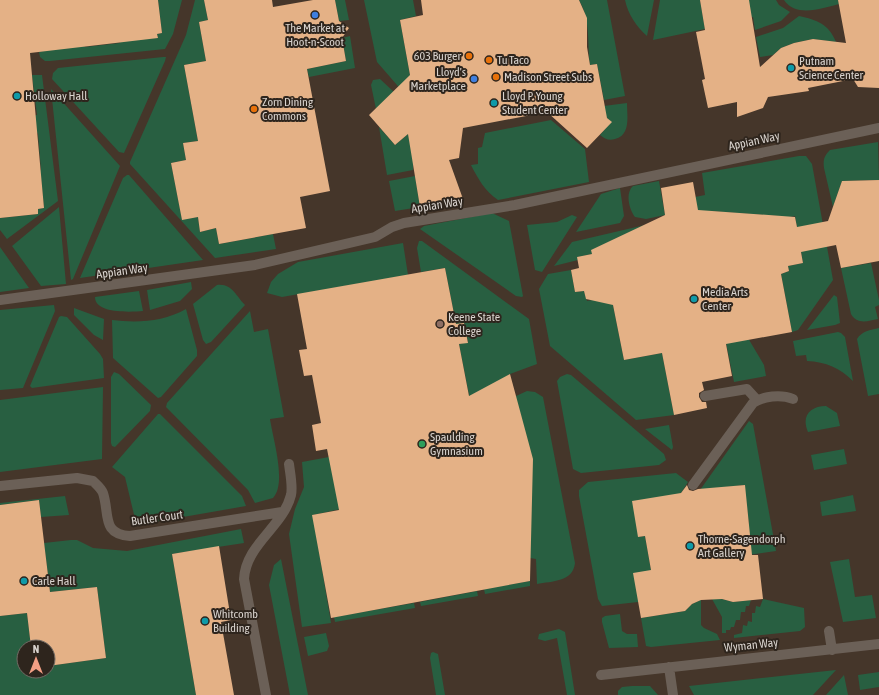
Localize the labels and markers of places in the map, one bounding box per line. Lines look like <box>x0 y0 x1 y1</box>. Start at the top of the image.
marker: The Market at Hoot-n-Scoot <box>310 10 320 20</box>
place label: The Market at Hoot-n-Scoot <box>285 21 345 49</box>
place label: 603 Burger <box>414 49 461 63</box>
marker: 603 Burger <box>464 51 474 61</box>
place label: Tu Taco <box>497 53 530 67</box>
place label: Putnam Science Center <box>799 54 863 82</box>
marker: Tu Taco <box>484 55 494 65</box>
marker: Putnam Science Center <box>786 63 796 73</box>
place label: Lloyd's Marketplace <box>411 65 466 93</box>
place label: Madison Street Subs <box>504 70 592 84</box>
marker: Madison Street Subs <box>491 72 501 82</box>
marker: Lloyd's Marketplace <box>469 74 479 84</box>
place label: Holloway Hall <box>25 89 88 103</box>
place label: Lloyd P. Young Student Center <box>502 89 568 117</box>
marker: Holloway Hall <box>12 91 22 101</box>
place label: Zorn Dining Commons <box>262 95 314 123</box>
marker: Lloyd P. Young Student Center <box>489 98 499 108</box>
marker: Zorn Dining Commons <box>249 104 259 114</box>
place label: Media Arts Center <box>702 285 748 313</box>
marker: Media Arts Center <box>689 294 699 304</box>
place label: Keene State College <box>448 310 500 338</box>
marker: Keene State College <box>435 319 445 329</box>
place label: Spaulding Gymnasium <box>430 430 483 458</box>
marker: Spaulding Gymnasium <box>417 439 427 449</box>
place label: Thorne-Sagendorph Art Gallery <box>698 532 785 560</box>
marker: Thorne-Sagendorph Art Gallery <box>685 541 695 551</box>
place label: Carle Hall <box>32 574 76 588</box>
marker: Carle Hall <box>19 576 29 586</box>
place label: Whitcomb Building <box>213 607 258 635</box>
marker: Whitcomb Building <box>200 616 210 626</box>

